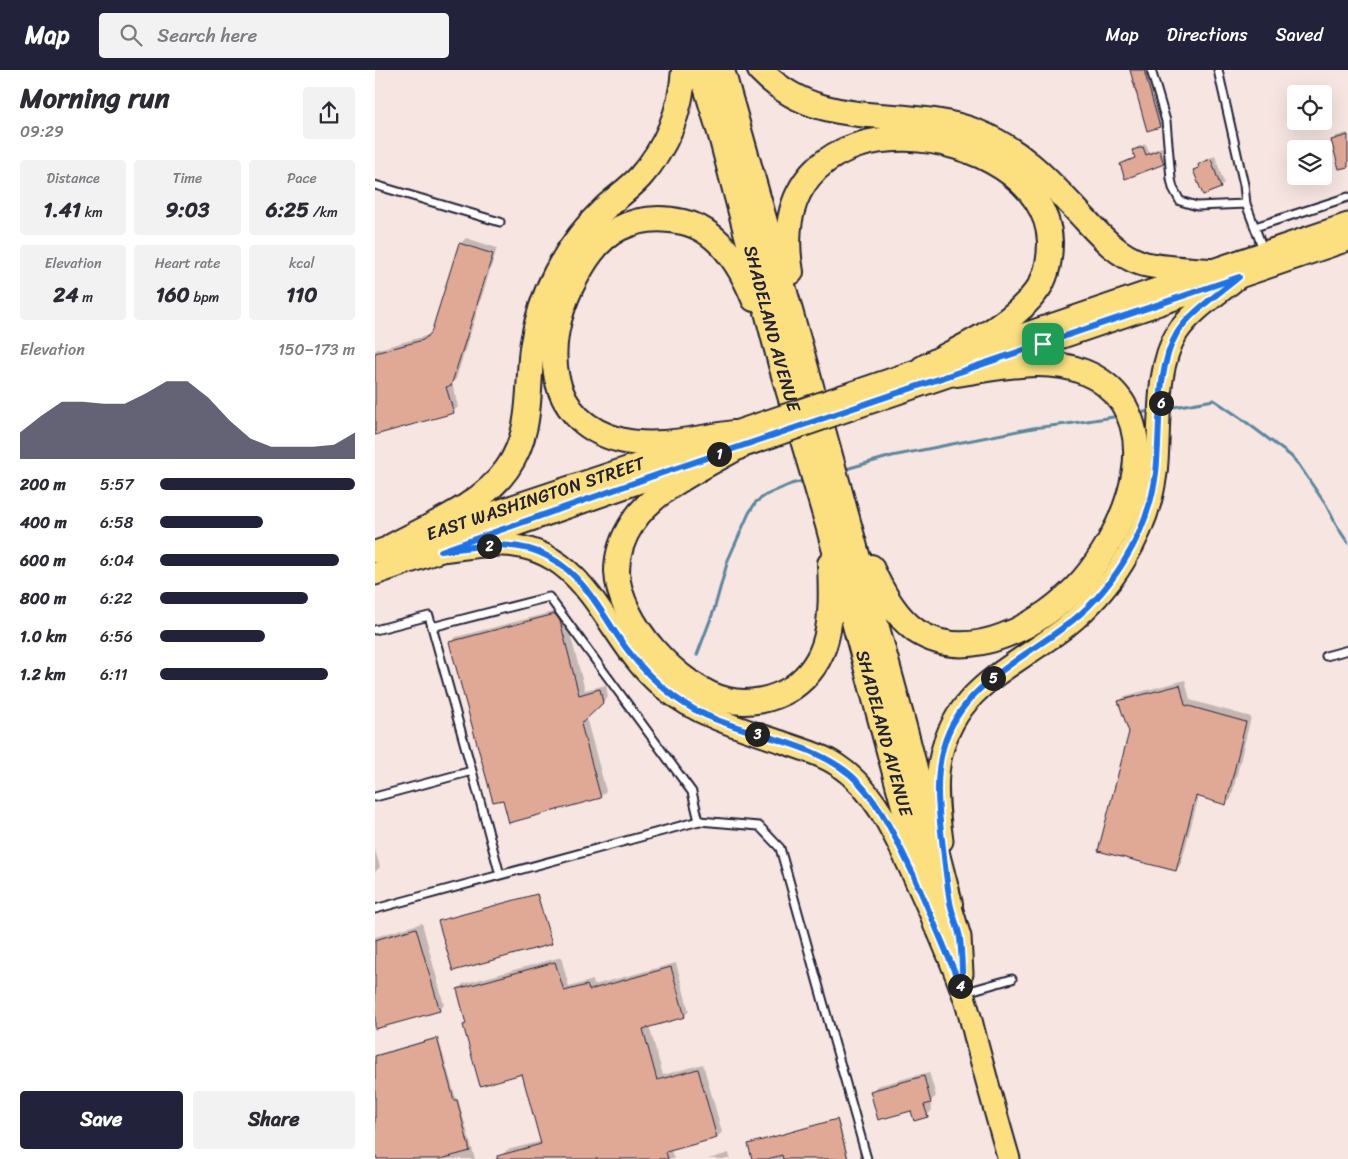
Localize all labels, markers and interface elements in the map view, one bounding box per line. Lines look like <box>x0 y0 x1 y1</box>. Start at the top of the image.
search box <box>99 13 449 58</box>
text: Map <box>25 14 69 56</box>
text: Search here <box>157 19 257 52</box>
text: Map <box>1106 19 1139 51</box>
text: Directions <box>1167 19 1248 51</box>
text: Saved <box>1276 19 1323 51</box>
icon: search <box>117 21 145 49</box>
text: Morning run <box>20 73 170 122</box>
map controls <box>1287 85 1332 185</box>
button: locate <box>1287 85 1332 130</box>
button: share <box>303 87 355 139</box>
text: 09:29 <box>20 117 64 146</box>
button: layers <box>1287 140 1332 185</box>
text: Distance <box>47 166 100 191</box>
text: Time <box>173 166 202 191</box>
text: Pace <box>287 166 317 191</box>
text: 1.41 <box>44 191 81 229</box>
text: 9:03 <box>165 191 210 229</box>
text: 6:25 <box>266 191 309 229</box>
text: km <box>81 200 103 225</box>
text: /km <box>309 200 338 225</box>
street label: SHADELAND AVENUE <box>734 242 810 417</box>
text: Elevation <box>45 251 102 276</box>
text: Heart rate <box>155 251 220 276</box>
text: kcal <box>289 251 315 276</box>
text: 24 <box>53 276 79 314</box>
text: 160 <box>156 276 190 314</box>
text: 110 <box>286 276 317 314</box>
text: m <box>79 285 93 310</box>
text: bpm <box>190 285 219 310</box>
pin <box>1022 323 1064 365</box>
icon: arrive <box>1029 330 1057 358</box>
text: Elevation <box>20 335 85 364</box>
text: 150–173 m <box>278 335 355 364</box>
pin: 6 <box>1149 390 1173 416</box>
text: 6 <box>1158 391 1165 416</box>
pin: 1 <box>707 442 731 466</box>
text: 1 <box>716 442 723 467</box>
street label: EAST WASHINGTON STREET <box>422 447 650 550</box>
text: 200 m <box>20 470 66 499</box>
text: 5:57 <box>100 470 134 499</box>
text: 400 m <box>20 508 67 537</box>
text: 6:58 <box>100 508 133 537</box>
pin: 2 <box>477 534 501 558</box>
text: 2 <box>485 534 494 559</box>
text: 600 m <box>20 546 66 575</box>
text: 6:04 <box>100 546 134 575</box>
text: 800 m <box>20 584 66 613</box>
text: 6:22 <box>100 584 132 613</box>
text: 1.0 km <box>20 622 67 651</box>
text: 6:56 <box>100 622 133 651</box>
street label: SHADELAND AVENUE <box>846 646 922 821</box>
text: 1.2 km <box>20 660 66 689</box>
text: 6:11 <box>100 660 128 689</box>
pin: 5 <box>981 666 1005 690</box>
text: 5 <box>989 666 998 691</box>
pin: 3 <box>745 722 769 746</box>
text: 3 <box>754 722 761 747</box>
pin: 4 <box>947 974 973 998</box>
text: 4 <box>956 974 965 999</box>
button: Save <box>20 1091 183 1149</box>
button: Share <box>193 1091 355 1149</box>

